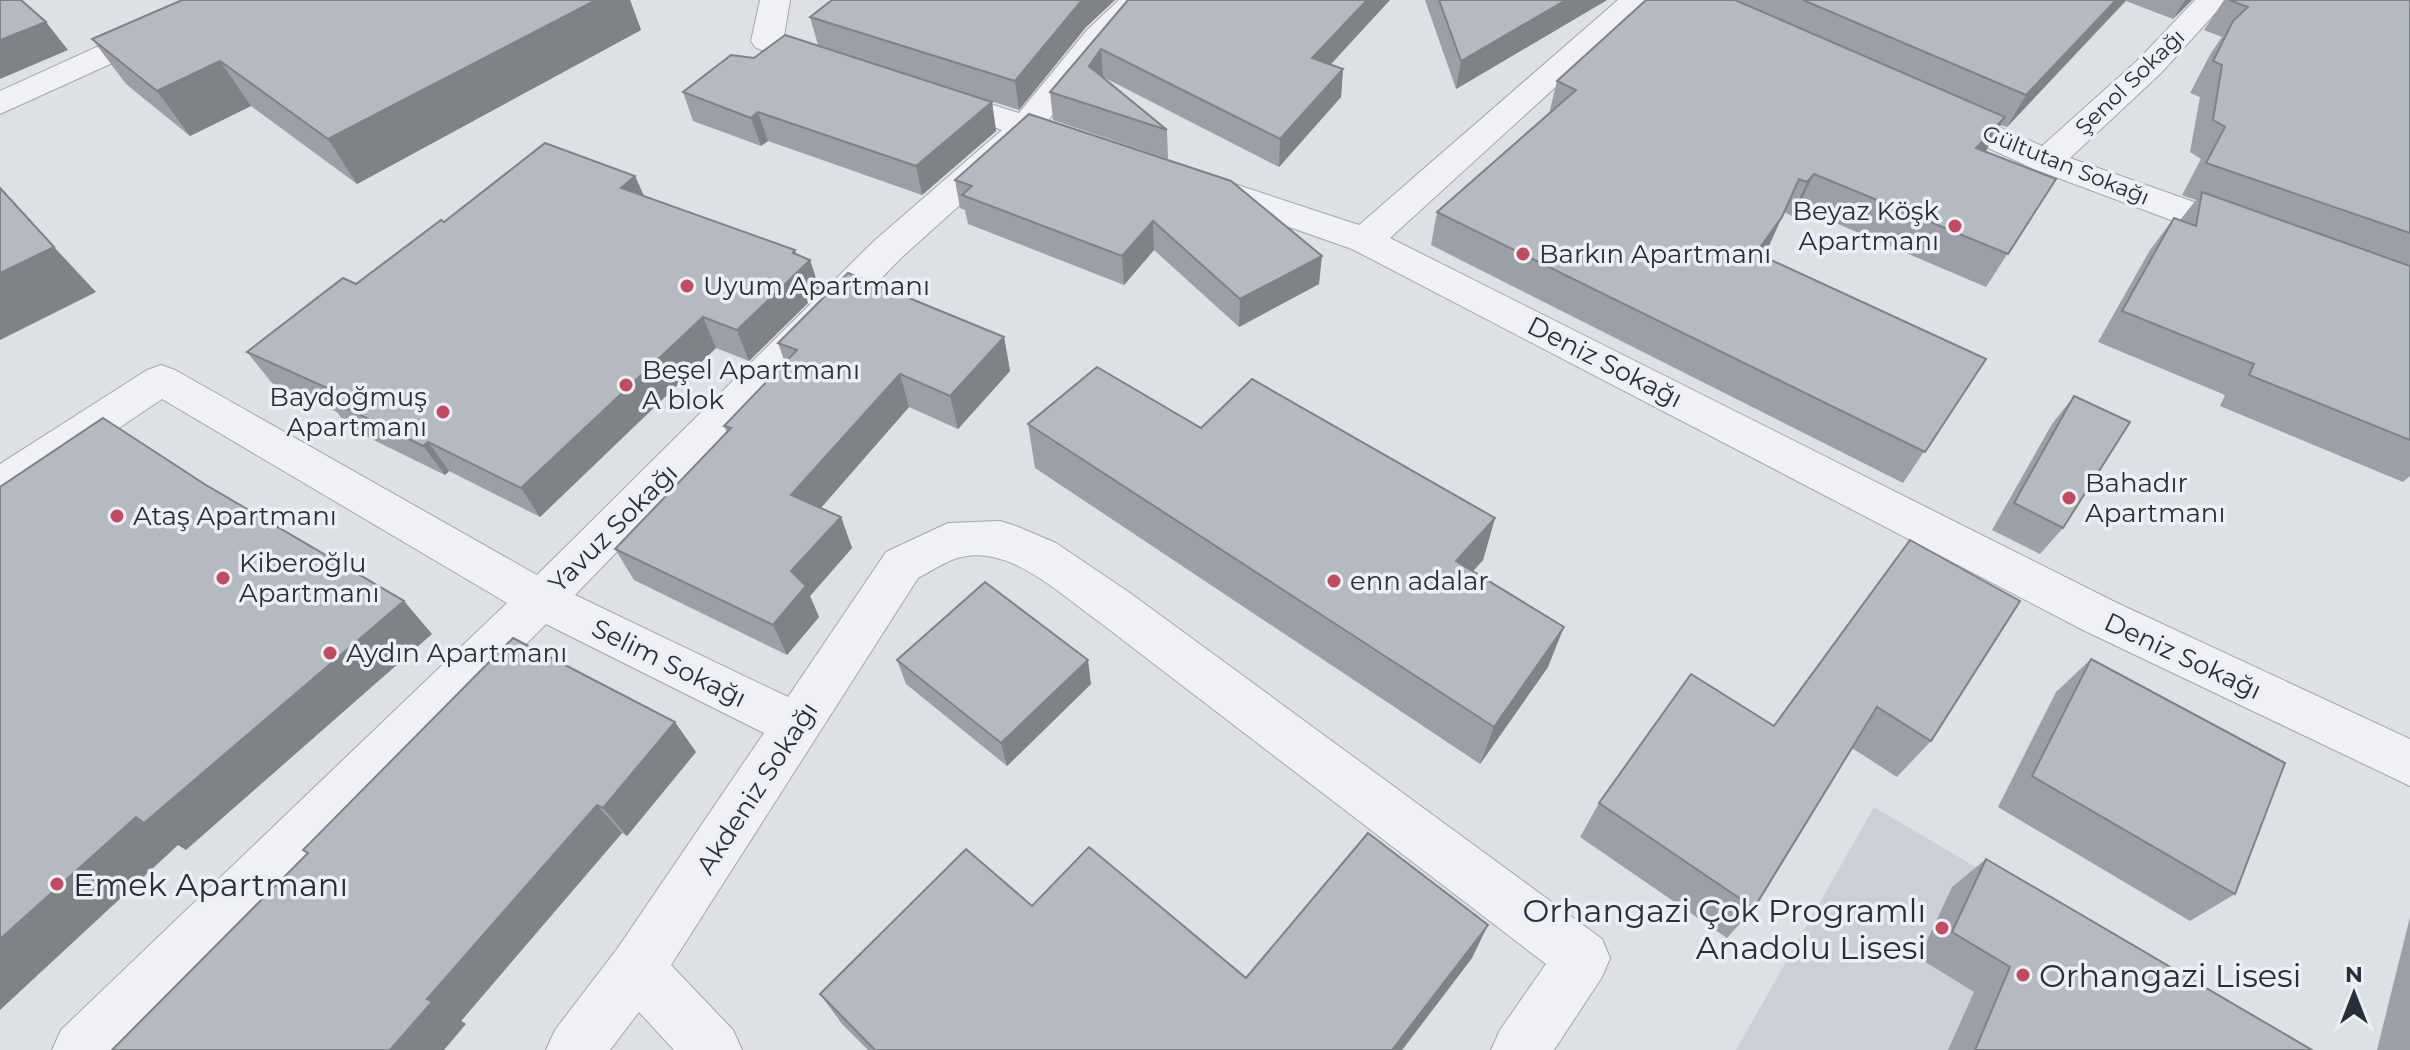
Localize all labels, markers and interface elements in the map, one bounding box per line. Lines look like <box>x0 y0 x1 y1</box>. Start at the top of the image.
street label: Şenol Sokağı <box>2070 23 2190 141</box>
street label: Gültutan Sokağı <box>1979 119 2153 211</box>
place label: Beyaz Köşk Apartmanı <box>1792 195 1939 257</box>
marker: Beyaz Köşk Apartmanı <box>1946 217 1964 235</box>
place label: Barkın Apartmanı <box>1539 238 1771 270</box>
marker: Barkın Apartmanı <box>1514 245 1532 263</box>
place label: Uyum Apartmanı <box>703 270 930 302</box>
marker: Uyum Apartmanı <box>678 277 696 295</box>
street label: Deniz Sokağı <box>1522 309 1688 415</box>
place label: Beşel Apartmanı A blok <box>642 354 860 416</box>
marker: Beşel Apartmanı A blok <box>617 376 635 394</box>
place label: Baydoğmuş Apartmanı <box>269 381 427 443</box>
marker: Baydoğmuş Apartmanı <box>434 403 452 421</box>
street label: Yavuz Sokağı <box>542 457 684 599</box>
place label: Bahadır Apartmanı <box>2085 467 2225 529</box>
marker: Bahadır Apartmanı <box>2060 489 2078 507</box>
place label: Ataş Apartmanı <box>133 500 337 532</box>
marker: Ataş Apartmanı <box>108 507 126 525</box>
place label: Kiberoğlu Apartmanı <box>239 547 379 609</box>
place label: enn adalar <box>1350 565 1489 597</box>
marker: Kiberoğlu Apartmanı <box>214 569 232 587</box>
marker: enn adalar <box>1325 572 1343 590</box>
street label: Deniz Sokağı <box>2099 606 2267 706</box>
street label: Selim Sokağı <box>587 612 751 714</box>
place label: Aydın Apartmanı <box>346 637 567 669</box>
marker: Aydın Apartmanı <box>321 644 339 662</box>
street label: Akdeniz Sokağı <box>689 696 825 880</box>
place label: Emek Apartmanı <box>73 865 348 904</box>
marker: Emek Apartmanı <box>48 875 66 893</box>
place label: Orhangazi Çok Programlı Anadolu Lisesi <box>1522 891 1926 967</box>
marker: Orhangazi Çok Programlı Anadolu Lisesi <box>1933 919 1951 937</box>
north arrow <box>2314 954 2394 1034</box>
place label: Orhangazi Lisesi <box>2039 956 2301 995</box>
text: N <box>2345 961 2363 988</box>
marker: Orhangazi Lisesi <box>2014 966 2032 984</box>

